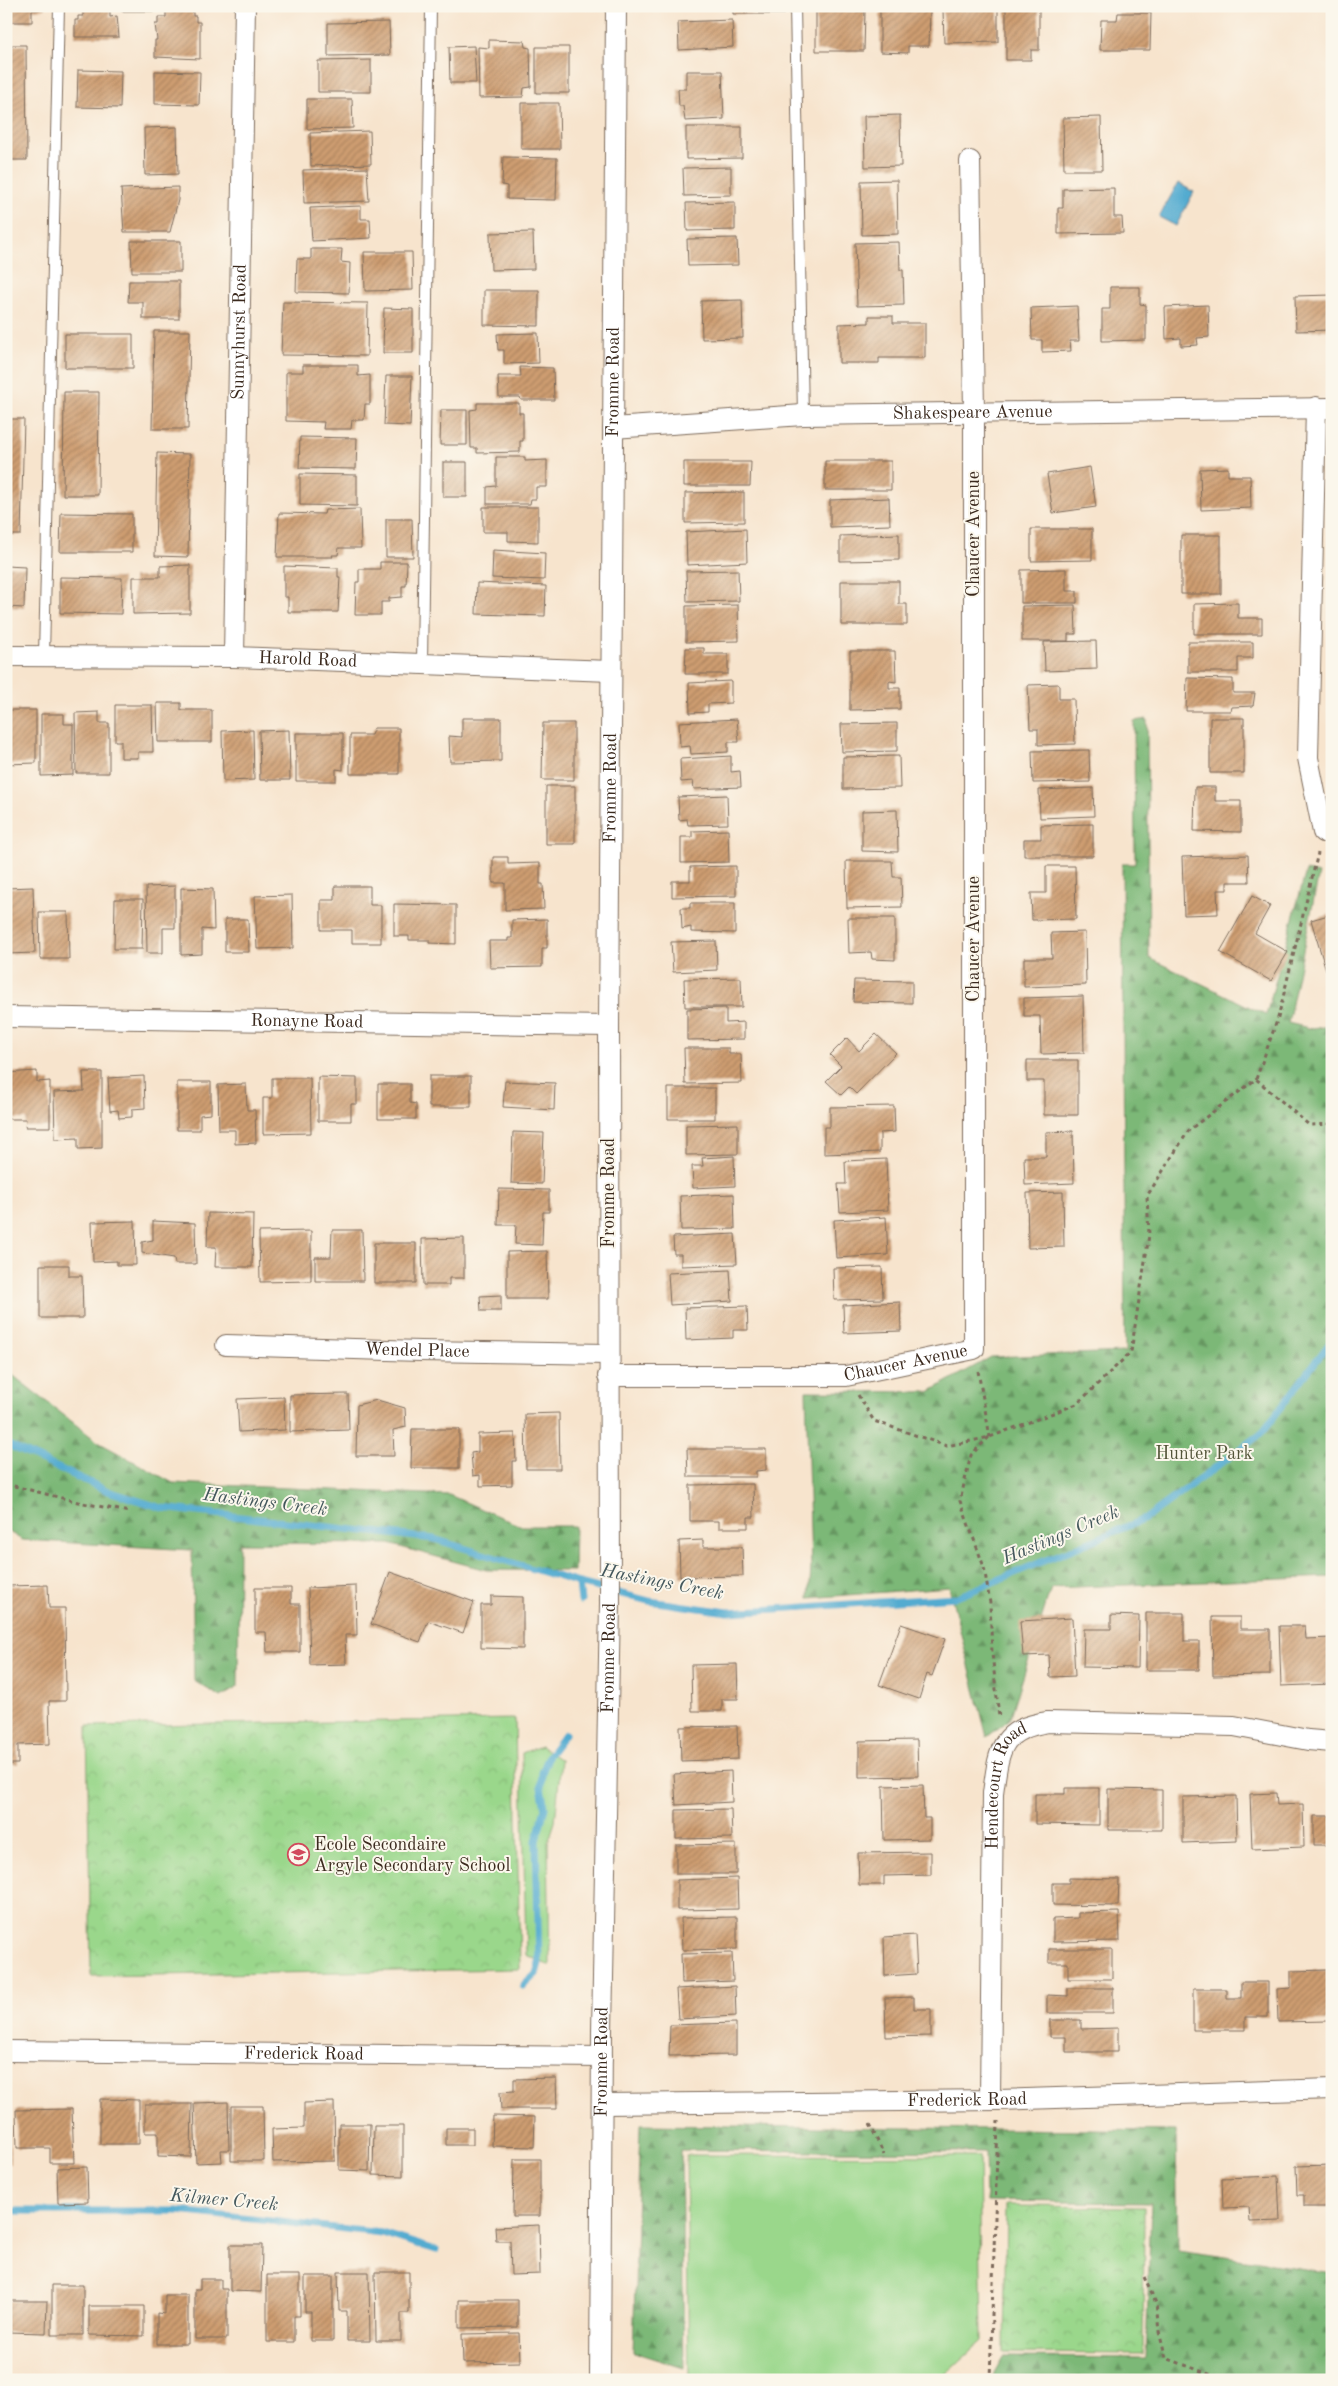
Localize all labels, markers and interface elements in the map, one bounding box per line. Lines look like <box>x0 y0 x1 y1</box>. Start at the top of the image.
street label: Sunnyhurst Road <box>229 264 250 400</box>
street label: Fromme Road <box>604 327 623 437</box>
street label: Shakespeare Avenue <box>893 403 1053 423</box>
street label: Chaucer Avenue <box>965 471 983 597</box>
street label: Harold Road <box>258 649 358 671</box>
street label: Fromme Road <box>601 733 620 843</box>
street label: Chaucer Avenue <box>965 876 983 1002</box>
street label: Ronayne Road <box>250 1012 364 1031</box>
street label: Fromme Road <box>600 1138 618 1248</box>
street label: Wendel Place <box>364 1340 470 1361</box>
street label: Chaucer Avenue <box>842 1342 969 1385</box>
park label: Hunter Park <box>1155 1445 1253 1463</box>
water label: Hastings Creek <box>201 1486 328 1520</box>
water label: Hastings Creek <box>999 1503 1122 1570</box>
water label: Hastings Creek <box>598 1562 725 1604</box>
street label: Fromme Road <box>599 1603 619 1714</box>
street label: Hendecourt Road <box>983 1719 1030 1850</box>
place label: Ecole Secondaire Argyle Secondary School <box>314 1836 510 1875</box>
school or university icon: Ecole Secondaire Argyle Secondary School <box>286 1843 310 1867</box>
street label: Fromme Road <box>593 2007 611 2117</box>
street label: Frederick Road <box>244 2044 364 2064</box>
street label: Frederick Road <box>907 2090 1027 2110</box>
water label: Kilmer Creek <box>168 2187 279 2215</box>

